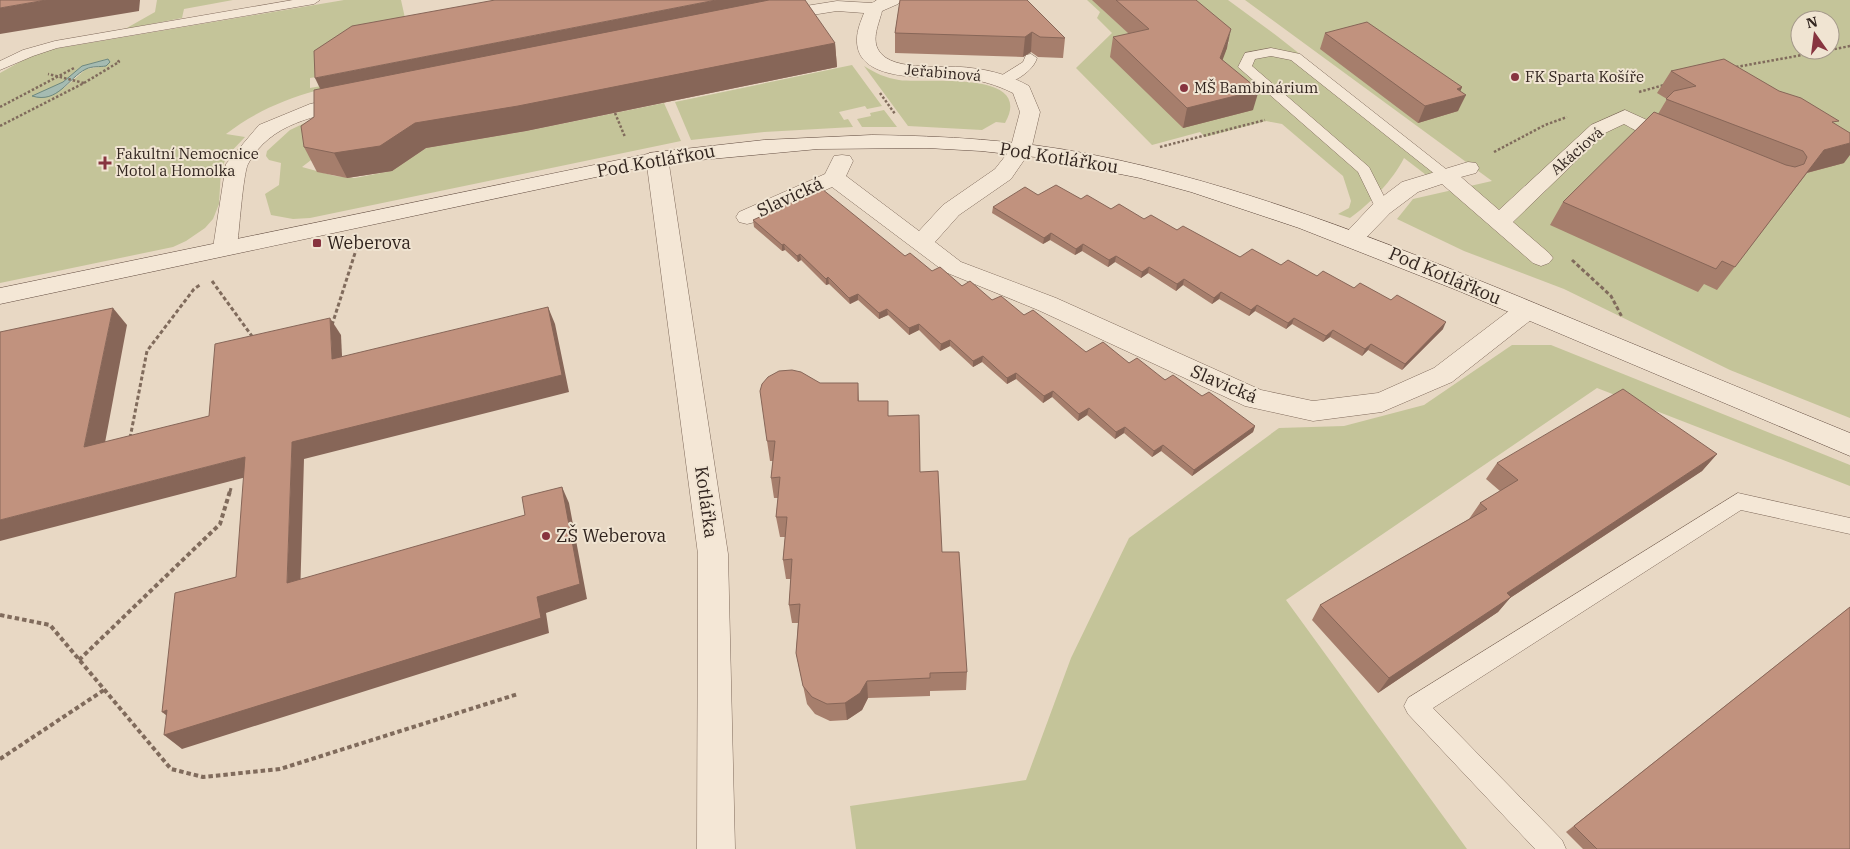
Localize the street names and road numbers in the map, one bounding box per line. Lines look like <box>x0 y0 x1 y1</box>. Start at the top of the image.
street label: Jeřabinová <box>904 60 982 85</box>
street label: Akáciová <box>1546 123 1607 179</box>
street label: Pod Kotlářkou <box>998 137 1120 178</box>
street label: Pod Kotlářkou <box>595 139 717 182</box>
street label: Slavická <box>753 171 827 222</box>
street label: Pod Kotlářkou <box>1386 242 1505 310</box>
street label: Slavická <box>1187 359 1261 408</box>
street label: Kotlářka <box>690 465 723 540</box>

